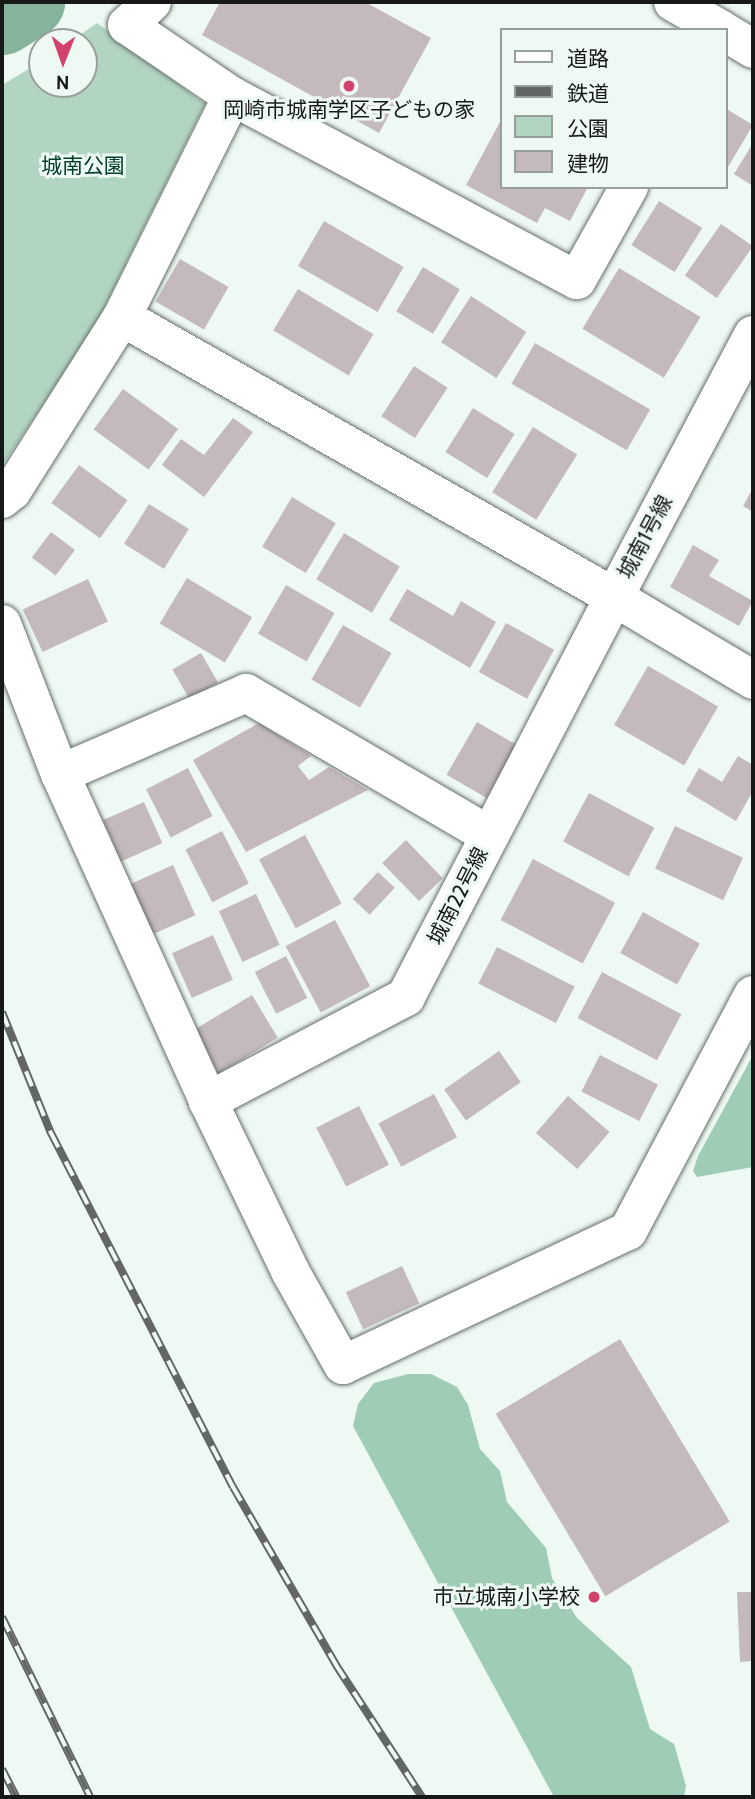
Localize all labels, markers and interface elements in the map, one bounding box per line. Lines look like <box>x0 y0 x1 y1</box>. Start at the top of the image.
north arrow <box>28 28 98 98</box>
legend <box>500 28 727 189</box>
text: 道路 <box>567 46 609 71</box>
text: N <box>56 71 70 94</box>
marker: 岡崎市城南学区子どもの家 <box>341 78 357 94</box>
text: 鉄道 <box>567 81 609 106</box>
place label: 岡崎市城南学区子どもの家 <box>223 97 475 123</box>
text: 公園 <box>567 116 609 141</box>
text: 建物 <box>567 151 609 176</box>
park label: 城南公園 <box>41 153 125 179</box>
street label: 城南1号線 <box>613 491 677 583</box>
street label: 城南22号線 <box>423 843 493 949</box>
place label: 市立城南小学校 <box>433 1584 580 1610</box>
marker: 市立城南小学校 <box>586 1589 602 1605</box>

